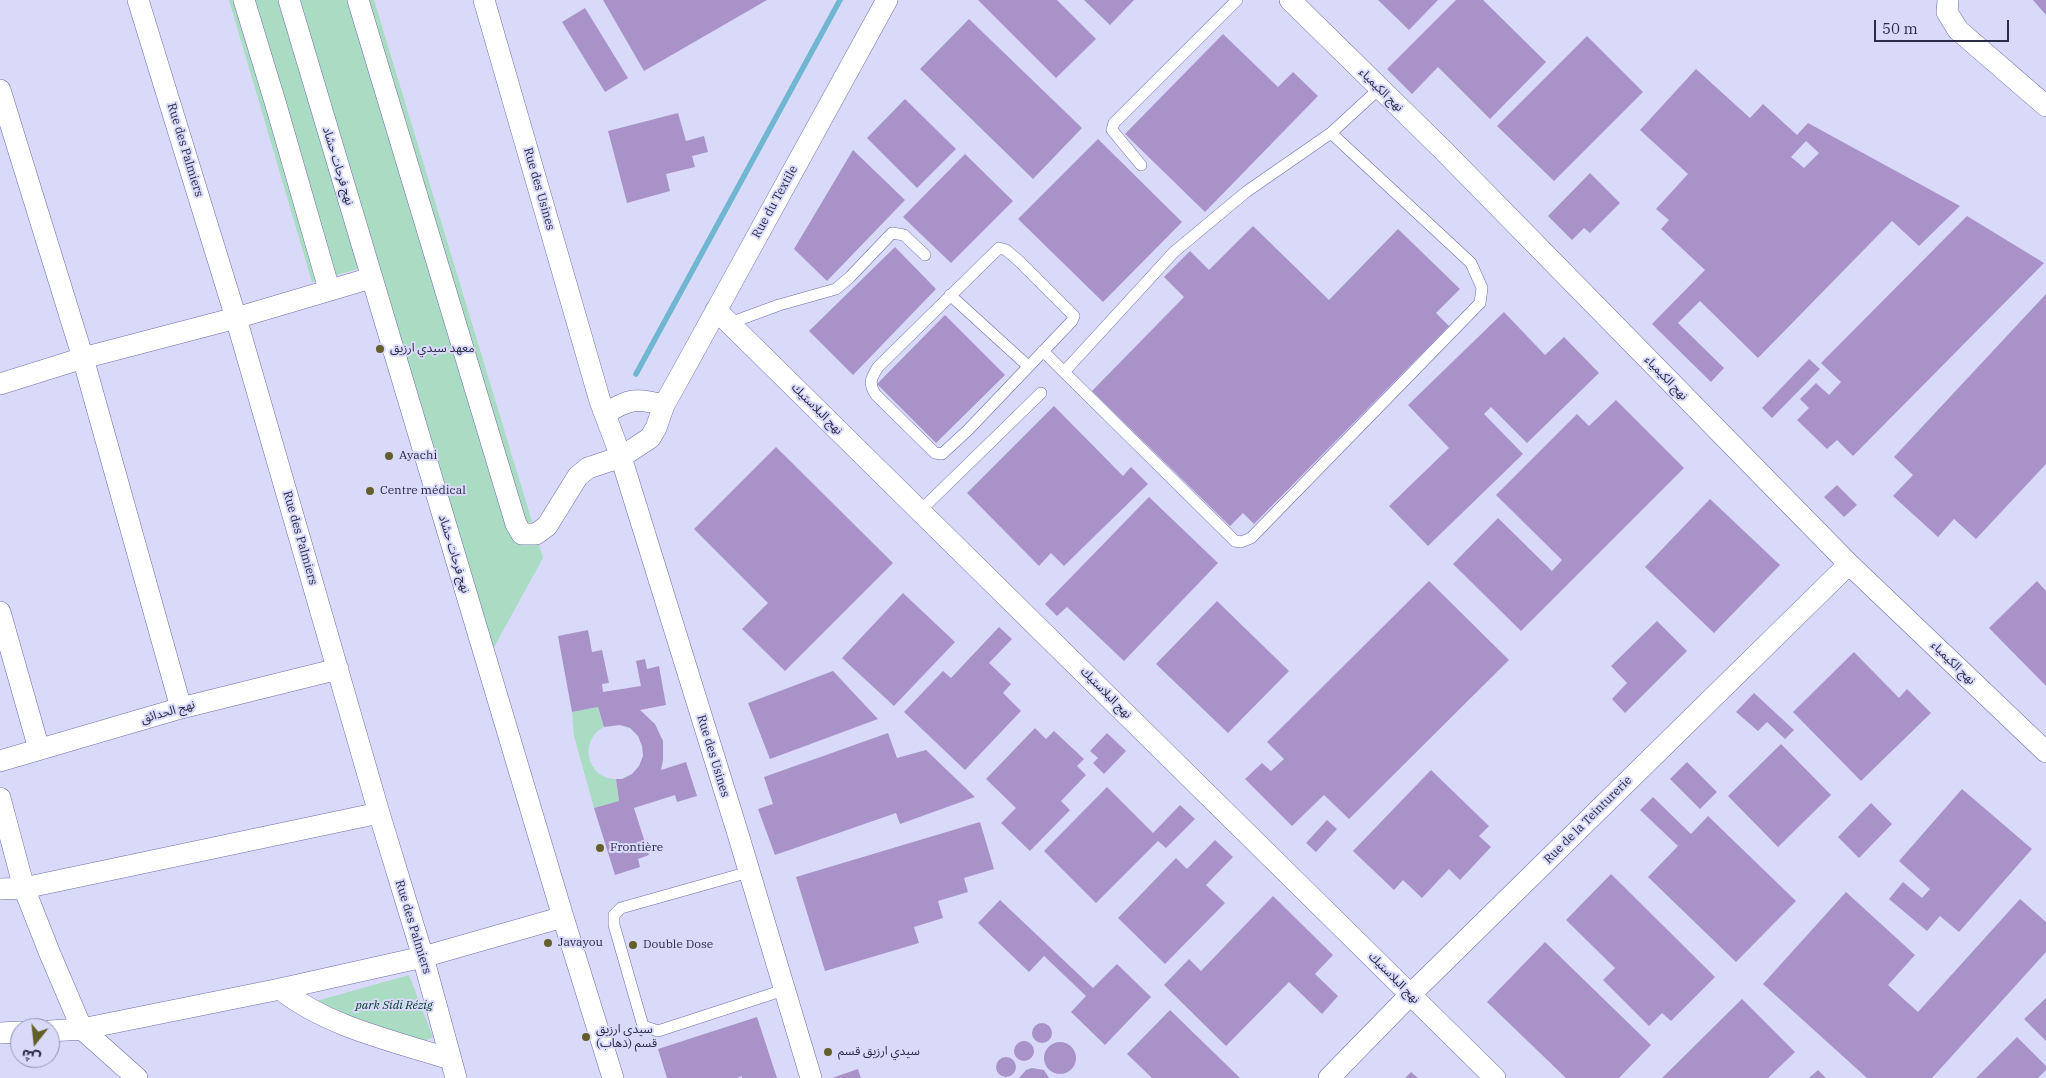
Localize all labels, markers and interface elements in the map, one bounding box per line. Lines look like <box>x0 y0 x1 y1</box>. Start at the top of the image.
scale bar <box>1876 10 2011 42</box>
text: 50 m <box>1882 19 1918 38</box>
street label: نهج الكيمياء <box>1356 65 1406 115</box>
street label: Rue des Palmiers <box>164 101 206 199</box>
street label: نهج فرحات حشاد <box>319 125 357 207</box>
street label: Rue des Usines <box>520 146 558 232</box>
street label: Rue du Textile <box>749 163 801 241</box>
place label: معهد سيدي ارزيق <box>390 342 475 356</box>
marker: معهد سيدي ارزيق <box>374 343 386 355</box>
street label: نهج الكيمياء <box>1641 353 1691 403</box>
street label: نهج البلاستيك <box>788 380 846 438</box>
place label: Ayachi <box>399 449 437 463</box>
marker: Ayachi <box>383 450 395 462</box>
place label: Centre médical <box>380 484 466 498</box>
marker: Centre médical <box>364 485 376 497</box>
street label: Rue des Palmiers <box>280 489 320 587</box>
street label: نهج فرحات حشاد <box>435 513 473 595</box>
street label: نهج الكيمياء <box>1928 638 1978 688</box>
street label: نهج البلاستيك <box>1077 664 1135 722</box>
street label: نهج الحدائق <box>139 697 197 727</box>
street label: Rue des Usines <box>694 713 732 799</box>
street label: Rue de la Teinturerie <box>1541 773 1635 867</box>
place label: Frontière <box>610 841 663 855</box>
marker: Frontière <box>594 842 606 854</box>
street label: Rue des Palmiers <box>392 878 434 976</box>
place label: Javayou <box>558 936 603 950</box>
marker: Javayou <box>542 937 554 949</box>
place label: Double Dose <box>643 938 713 952</box>
marker: Double Dose <box>627 939 639 951</box>
street label: نهج البلاستيك <box>1365 949 1423 1007</box>
park label: park Sidi Rézig <box>355 999 433 1013</box>
north arrow <box>10 1018 60 1068</box>
place label: سيدي ارزيق قسم (ذهاب) <box>596 1023 657 1051</box>
marker: سيدي ارزيق قسم (ذهاب) <box>580 1031 592 1043</box>
text: ش <box>19 1045 43 1068</box>
place label: سيدي ارزيق قسم <box>838 1045 920 1059</box>
marker: سيدي ارزيق قسم <box>822 1046 834 1058</box>

